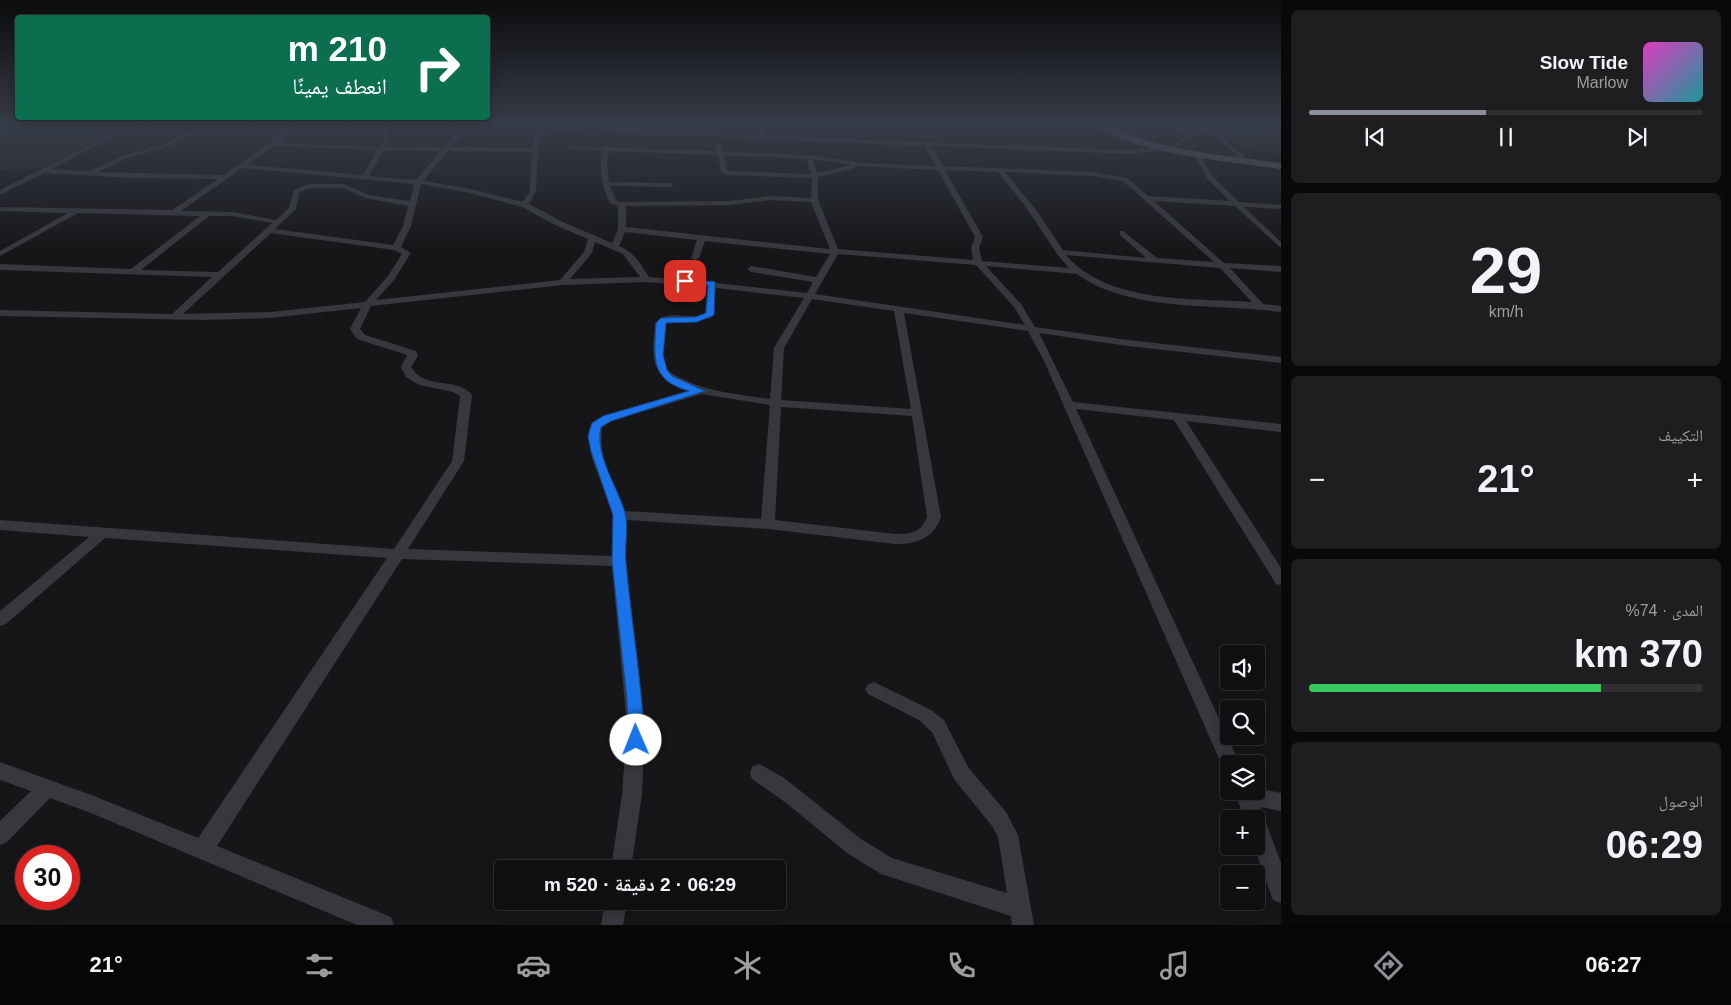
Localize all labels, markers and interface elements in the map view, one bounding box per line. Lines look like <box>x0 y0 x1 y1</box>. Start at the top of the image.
text: 210 m <box>288 29 387 68</box>
icon: right <box>405 35 470 100</box>
text: Slow Tide <box>1540 52 1628 73</box>
text: انعطف يمينًا <box>292 74 387 99</box>
text: Marlow <box>1576 74 1628 91</box>
icon: previous <box>1361 123 1389 151</box>
icon: pause <box>1492 123 1520 151</box>
icon: next <box>1623 123 1651 151</box>
text: 29 <box>1470 234 1542 307</box>
pin <box>664 260 706 302</box>
icon: arrive <box>671 267 699 295</box>
text: km/h <box>1489 303 1523 320</box>
text: التكييف <box>1658 427 1703 444</box>
text: 21° <box>1477 458 1535 500</box>
text: − <box>1309 464 1325 495</box>
text: + <box>1687 464 1703 495</box>
text: المدى · 74% <box>1625 602 1703 619</box>
text: 370 km <box>1574 633 1703 675</box>
map controls <box>1220 645 1265 910</box>
button: sound <box>1220 645 1265 690</box>
button: search <box>1220 700 1265 745</box>
position arrow <box>609 713 661 765</box>
button: layers <box>1220 755 1265 800</box>
text: الوصول <box>1659 793 1703 810</box>
button: + <box>1220 810 1265 855</box>
text: 06:29 <box>1606 824 1703 866</box>
speed limit sign: 30 <box>15 845 80 910</box>
button: − <box>1220 865 1265 910</box>
text: 06:29 · 2 دقيقة · 520 m <box>544 874 736 895</box>
icon: filters <box>302 948 337 983</box>
icon: car <box>516 948 551 983</box>
icon: climate <box>730 948 765 983</box>
icon: phone <box>944 948 979 983</box>
icon: music <box>1157 948 1192 983</box>
icon: directions <box>1371 948 1406 983</box>
text: 21° <box>90 952 123 977</box>
text: 06:27 <box>1585 952 1642 977</box>

